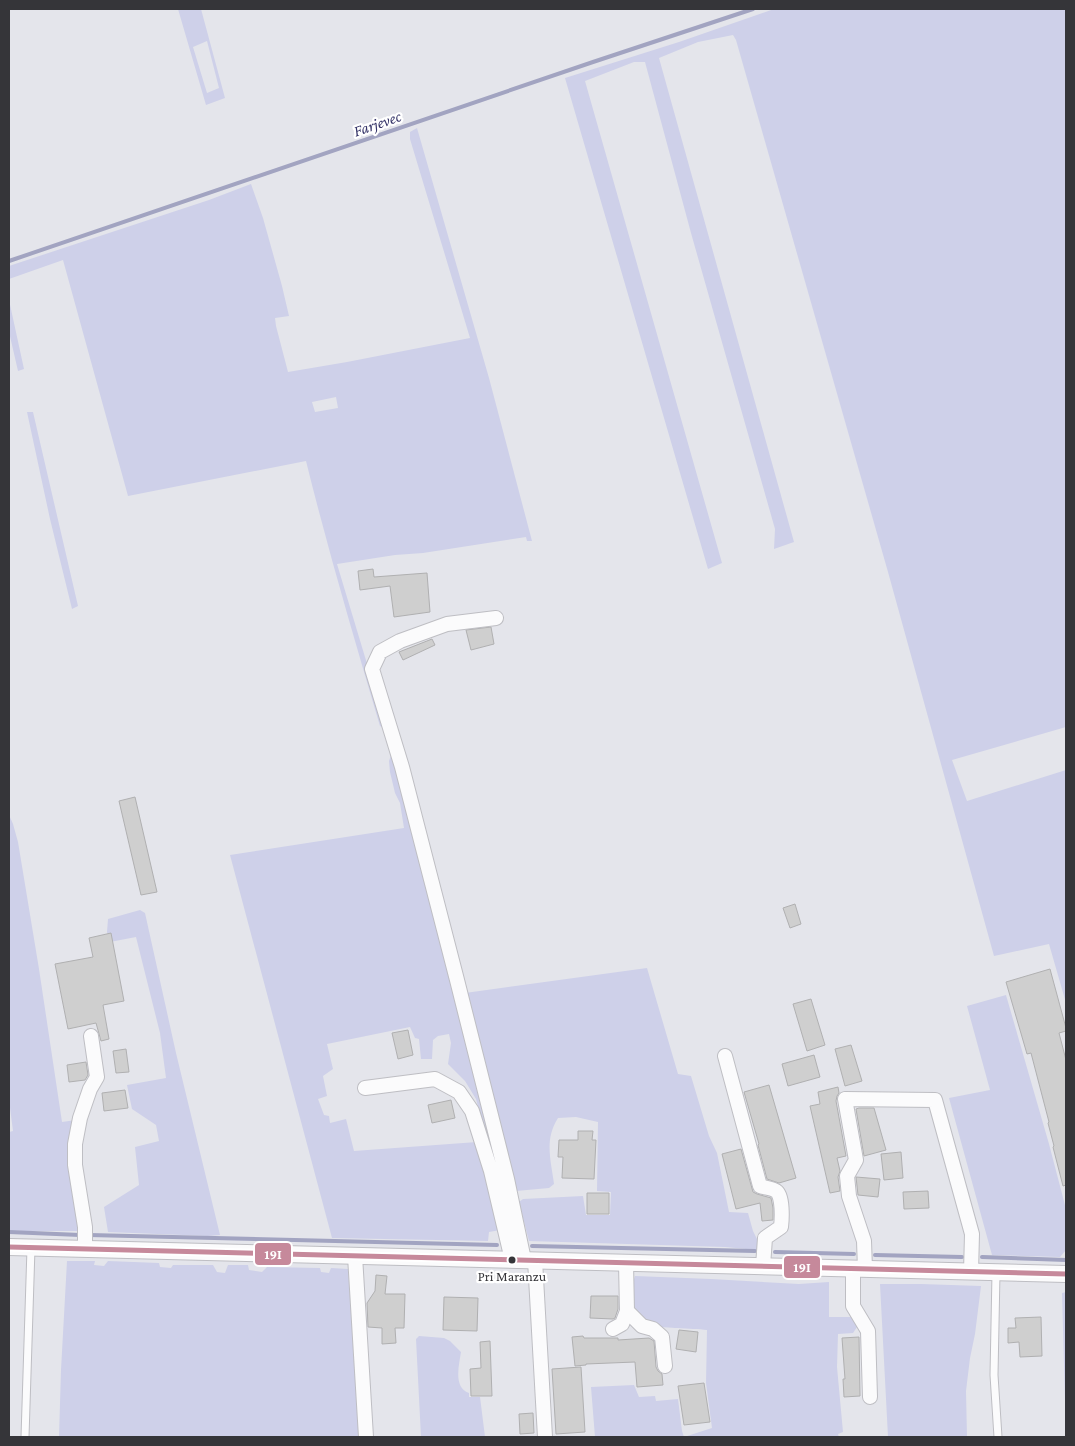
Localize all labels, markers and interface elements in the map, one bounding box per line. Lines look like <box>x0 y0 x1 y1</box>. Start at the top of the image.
water label: Farjevec <box>351 107 404 140</box>
line badge: 19I <box>254 1242 292 1266</box>
text: 19I <box>264 1246 282 1262</box>
marker: Pri Maranzu <box>507 1255 517 1265</box>
line badge: 19I <box>783 1255 821 1279</box>
text: 19I <box>793 1259 811 1275</box>
place label: Pri Maranzu <box>478 1268 547 1284</box>

